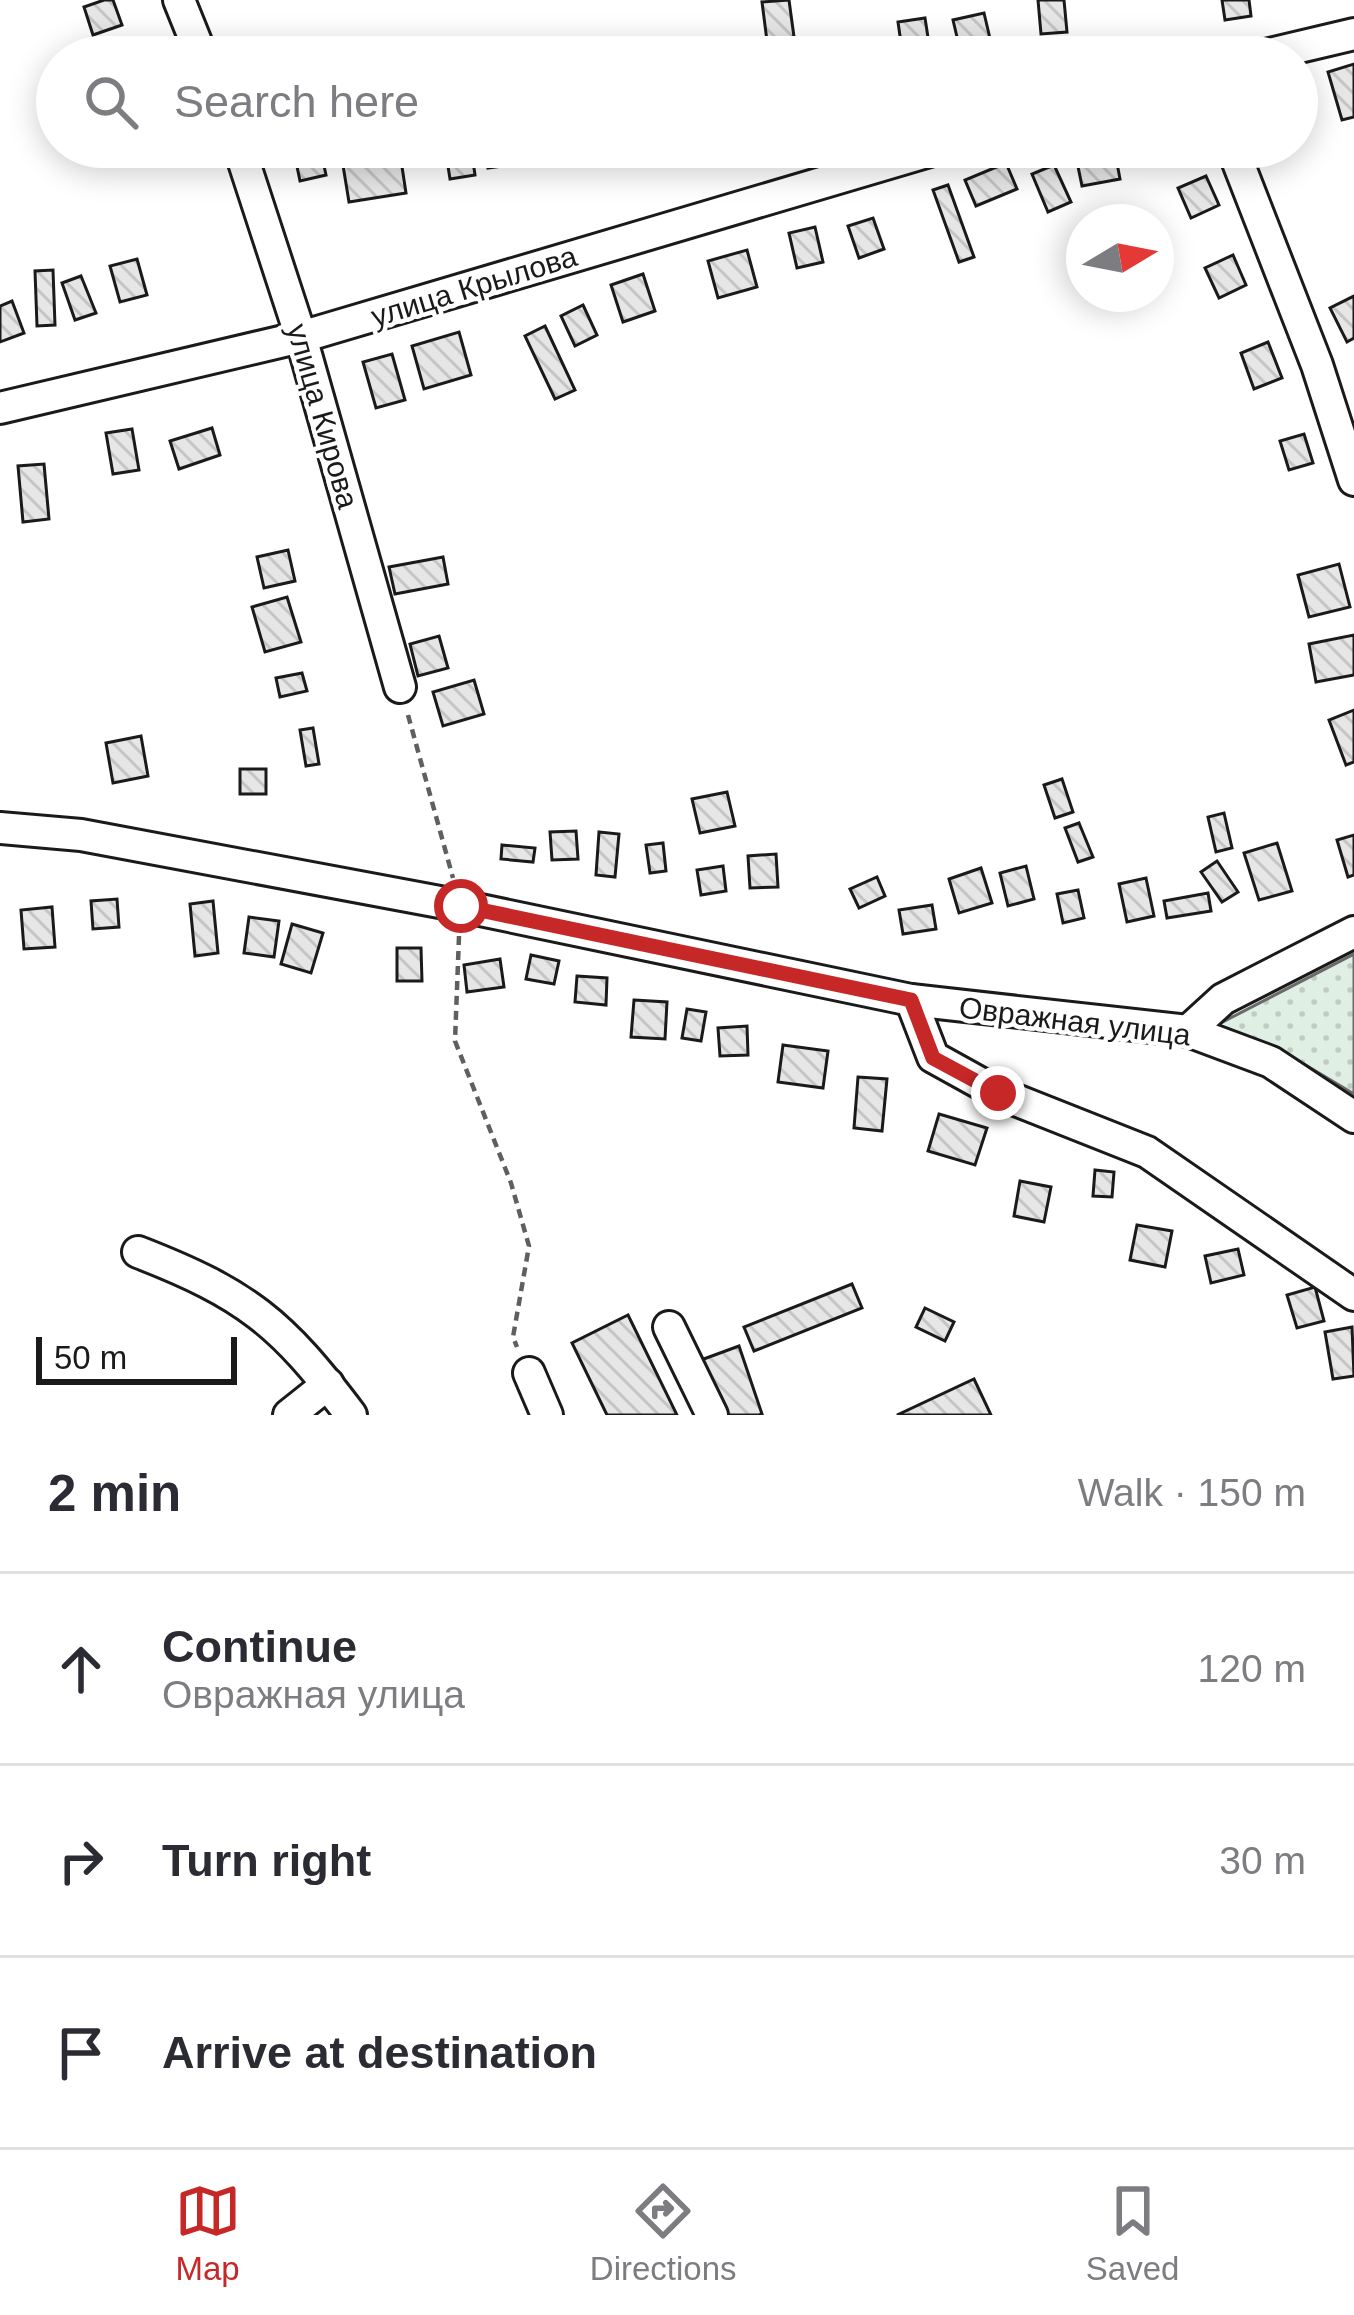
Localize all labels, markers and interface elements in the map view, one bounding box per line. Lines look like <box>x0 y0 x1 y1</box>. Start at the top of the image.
search box <box>36 36 1318 168</box>
icon: search <box>78 69 144 135</box>
text: Search here <box>174 76 419 127</box>
north arrow <box>1066 204 1174 312</box>
street label: улица Крылова <box>367 239 581 333</box>
street label: улица Кирова <box>281 320 365 512</box>
route start <box>434 879 488 933</box>
street label: Овражная улица <box>957 990 1193 1052</box>
route end <box>971 1066 1025 1120</box>
scale bar <box>36 1331 237 1384</box>
text: 50 m <box>54 1339 127 1376</box>
text: 2 min <box>48 1465 181 1522</box>
text: Walk · 150 m <box>1078 1471 1306 1514</box>
text: Continue <box>162 1621 357 1672</box>
icon: ahead <box>48 1636 114 1702</box>
text: 120 m <box>1198 1647 1306 1690</box>
text: Овражная улица <box>162 1673 465 1716</box>
icon: right <box>48 1828 114 1894</box>
text: Turn right <box>162 1835 371 1886</box>
text: 30 m <box>1219 1839 1306 1882</box>
icon: arrive <box>48 2020 114 2086</box>
text: Arrive at destination <box>162 2027 597 2078</box>
tab: Map <box>175 2178 241 2288</box>
tab: Directions <box>590 2178 737 2288</box>
tab: Saved <box>1086 2178 1179 2288</box>

